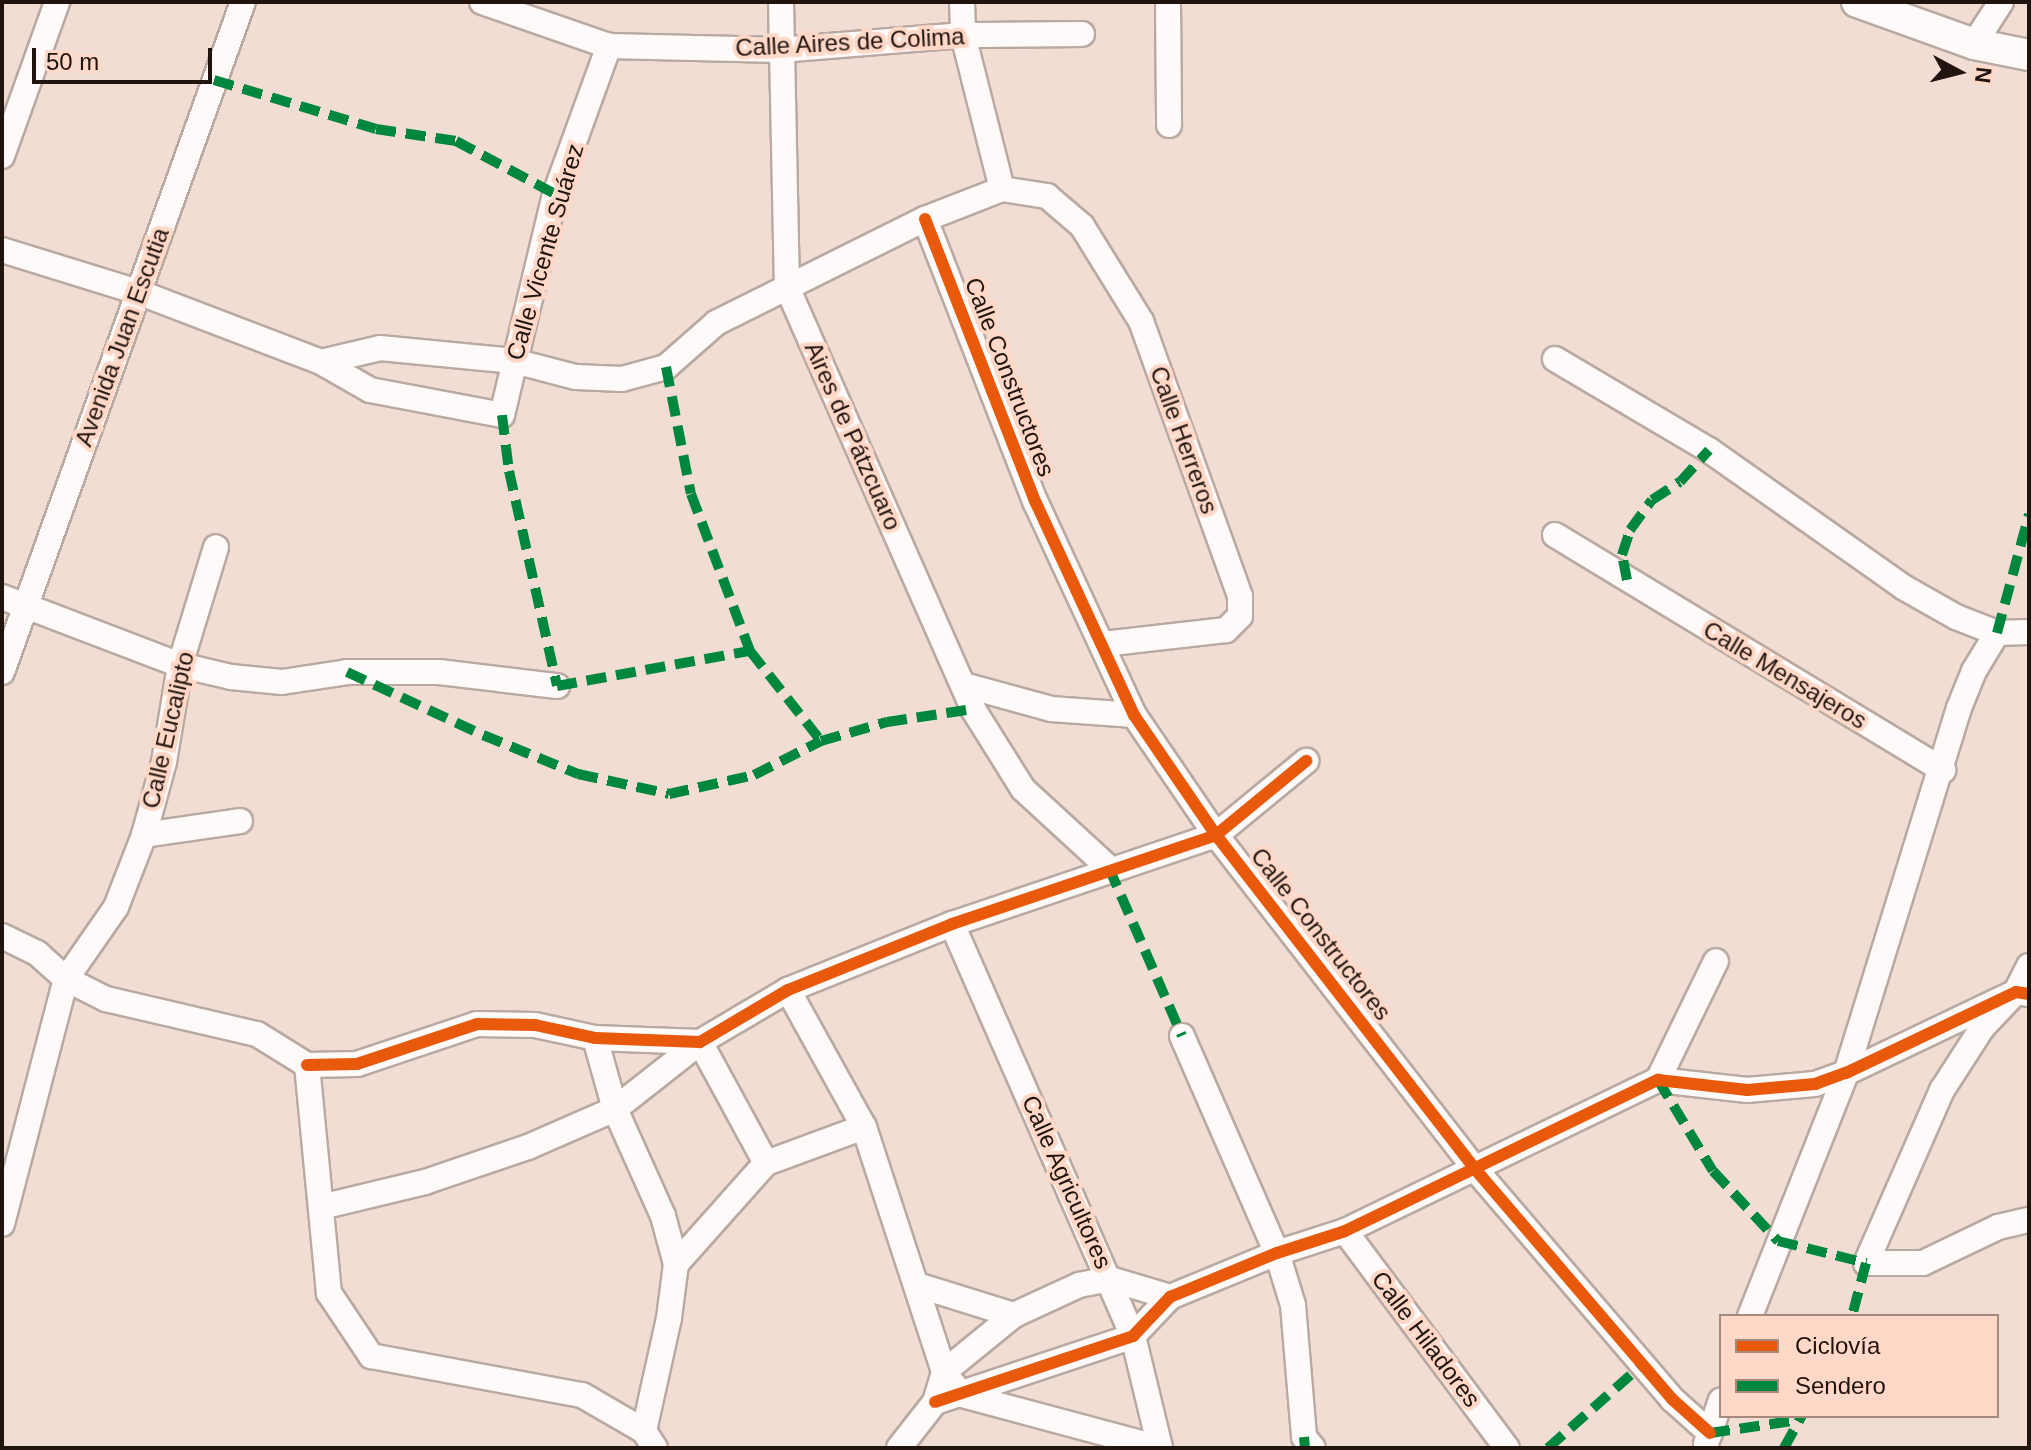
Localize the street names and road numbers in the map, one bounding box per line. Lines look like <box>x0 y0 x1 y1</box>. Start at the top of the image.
street label: Calle Aires de Colima <box>734 22 966 62</box>
street label: Calle Vicente Suárez <box>500 141 590 363</box>
street label: Avenida Juan Escutia <box>69 224 175 450</box>
street label: Calle Constructores <box>959 273 1061 481</box>
street label: Aires de Pátzcuaro <box>799 338 907 534</box>
street label: Calle Herreros <box>1144 362 1224 518</box>
street label: Calle Mensajeros <box>1698 615 1872 735</box>
street label: Calle Eucalipto <box>136 649 200 811</box>
street label: Calle Constructores <box>1245 842 1397 1026</box>
street label: Calle Agricultores <box>1016 1090 1118 1274</box>
street label: Calle Hiladores <box>1366 1265 1486 1413</box>

